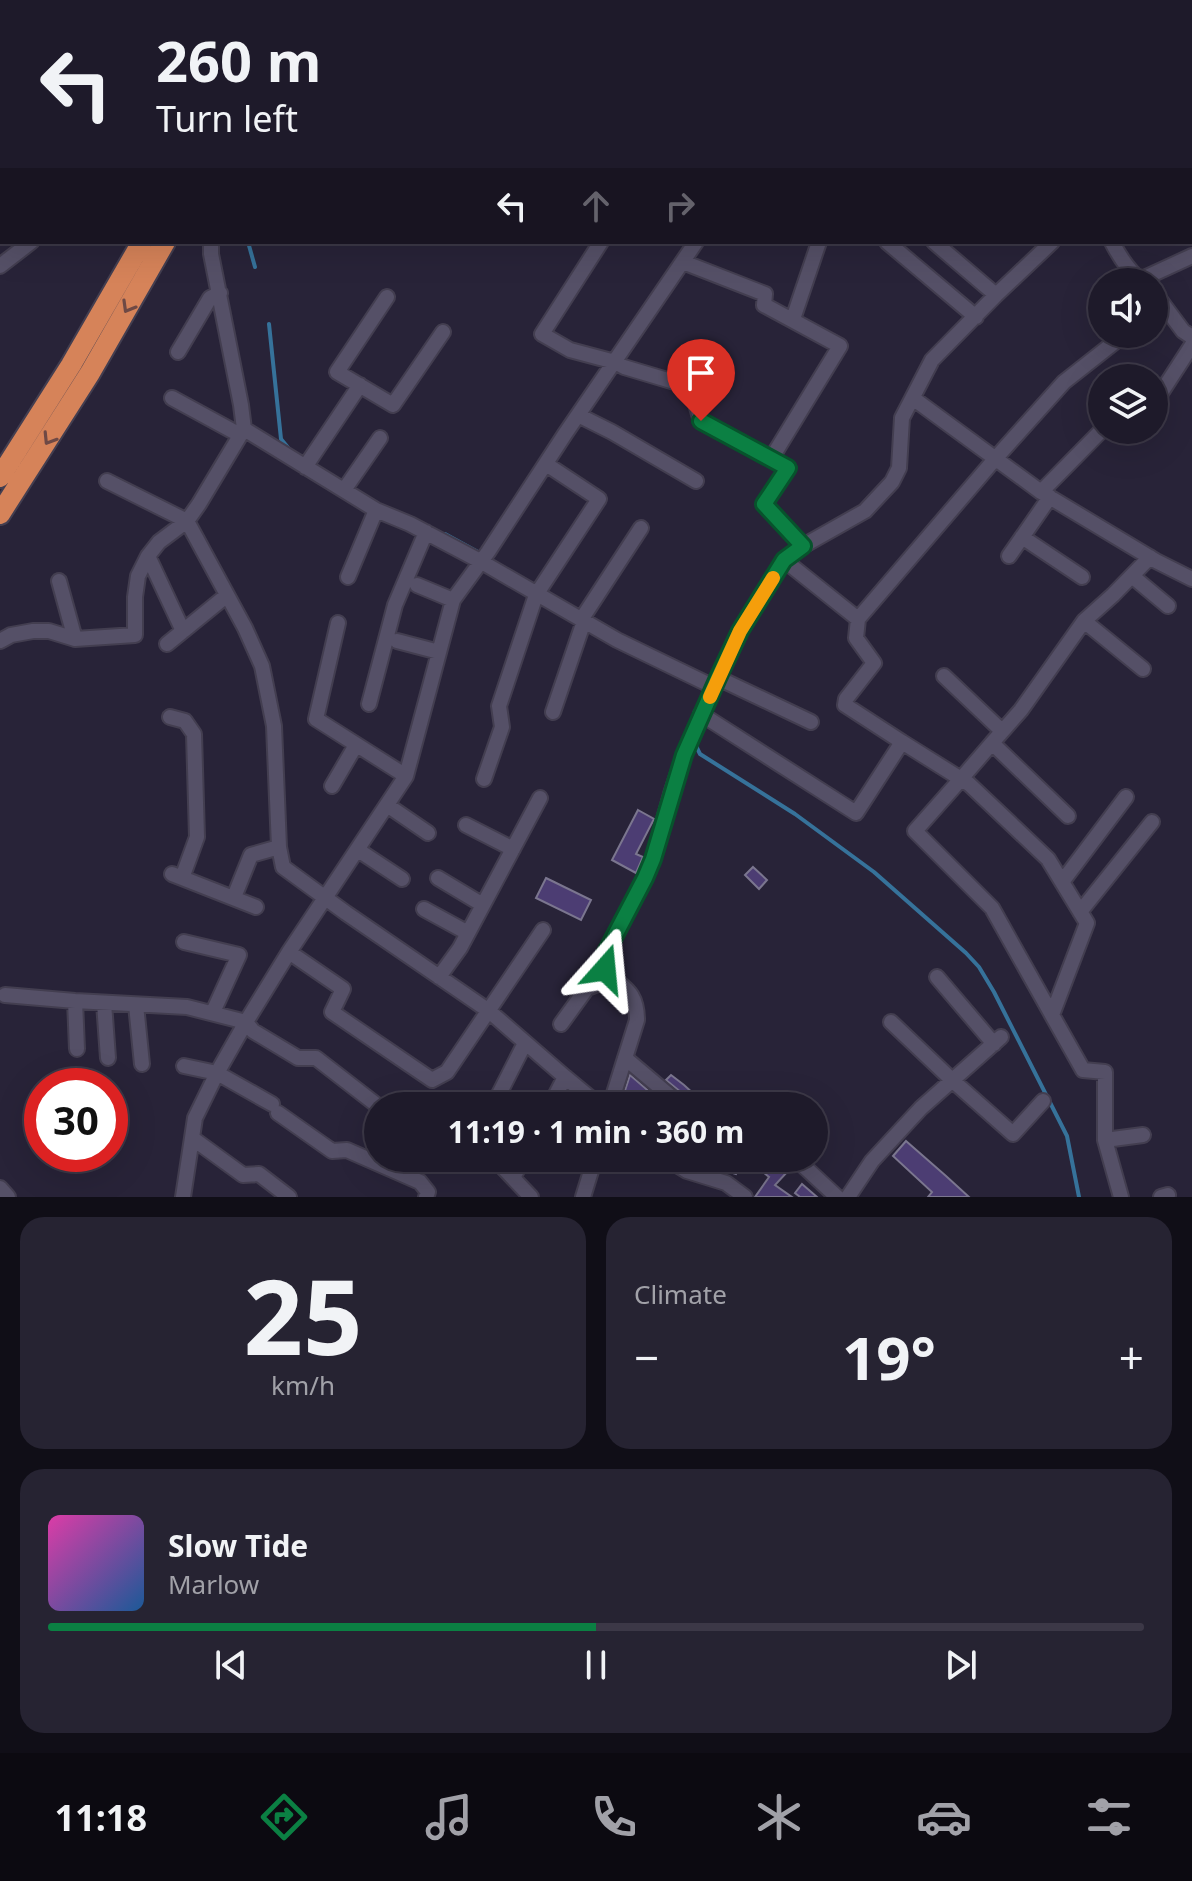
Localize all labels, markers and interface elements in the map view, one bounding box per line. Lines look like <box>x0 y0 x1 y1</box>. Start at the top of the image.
text: 260 m <box>156 22 321 98</box>
icon: left <box>24 32 128 136</box>
text: Turn left <box>156 94 298 143</box>
icon: left <box>490 184 534 228</box>
icon: ahead <box>574 184 618 228</box>
icon: right <box>658 184 702 228</box>
map controls <box>1088 268 1168 444</box>
button: sound <box>1088 268 1168 348</box>
one-way arrow <box>122 299 138 313</box>
pin <box>667 339 735 421</box>
icon: arrive <box>679 351 723 395</box>
button: layers <box>1088 364 1168 444</box>
one-way arrow <box>43 430 58 444</box>
position arrow <box>563 927 647 1011</box>
speed limit sign: 30 <box>24 1068 128 1172</box>
text: 11:19 · 1 min · 360 m <box>448 1111 744 1152</box>
text: 25 <box>244 1244 362 1385</box>
text: Climate <box>634 1276 727 1312</box>
text: 19° <box>842 1316 936 1398</box>
text: − <box>634 1327 659 1387</box>
text: + <box>1119 1327 1144 1387</box>
text: km/h <box>271 1367 335 1403</box>
text: Slow Tide <box>168 1525 308 1566</box>
text: Marlow <box>168 1566 259 1602</box>
icon: previous <box>209 1643 253 1687</box>
icon: pause <box>574 1643 618 1687</box>
icon: next <box>939 1643 983 1687</box>
icon: directions <box>256 1789 312 1845</box>
icon: music <box>421 1789 477 1845</box>
icon: phone <box>586 1789 642 1845</box>
icon: climate <box>751 1789 807 1845</box>
icon: car <box>916 1789 972 1845</box>
icon: filters <box>1081 1789 1137 1845</box>
text: 11:18 <box>55 1793 147 1842</box>

